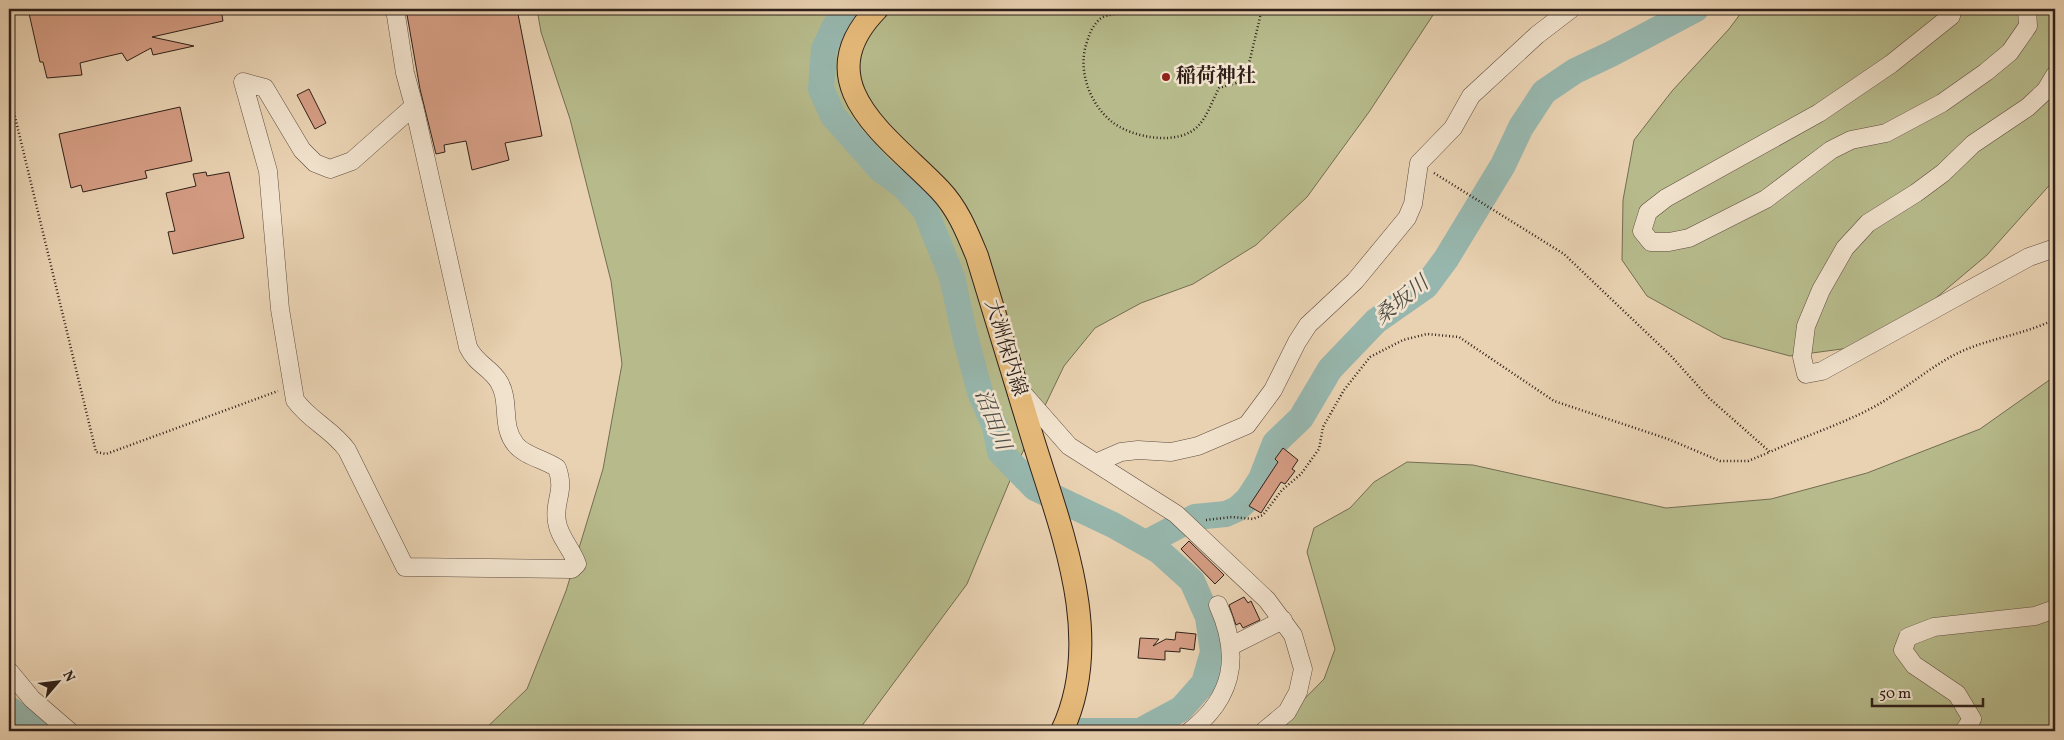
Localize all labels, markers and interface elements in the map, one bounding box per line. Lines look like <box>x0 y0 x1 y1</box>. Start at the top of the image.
place label: 稲荷神社 <box>1176 63 1256 91</box>
marker: 稲荷神社 <box>1160 71 1172 83</box>
water label: 桑坂川 <box>1368 269 1437 332</box>
street label: 大洲保内線 <box>977 296 1033 400</box>
water label: 沼田川 <box>967 385 1018 456</box>
north arrow <box>32 658 82 708</box>
text: N <box>57 668 79 686</box>
scale bar <box>1872 675 1983 707</box>
text: 50 m <box>1879 684 1911 705</box>

